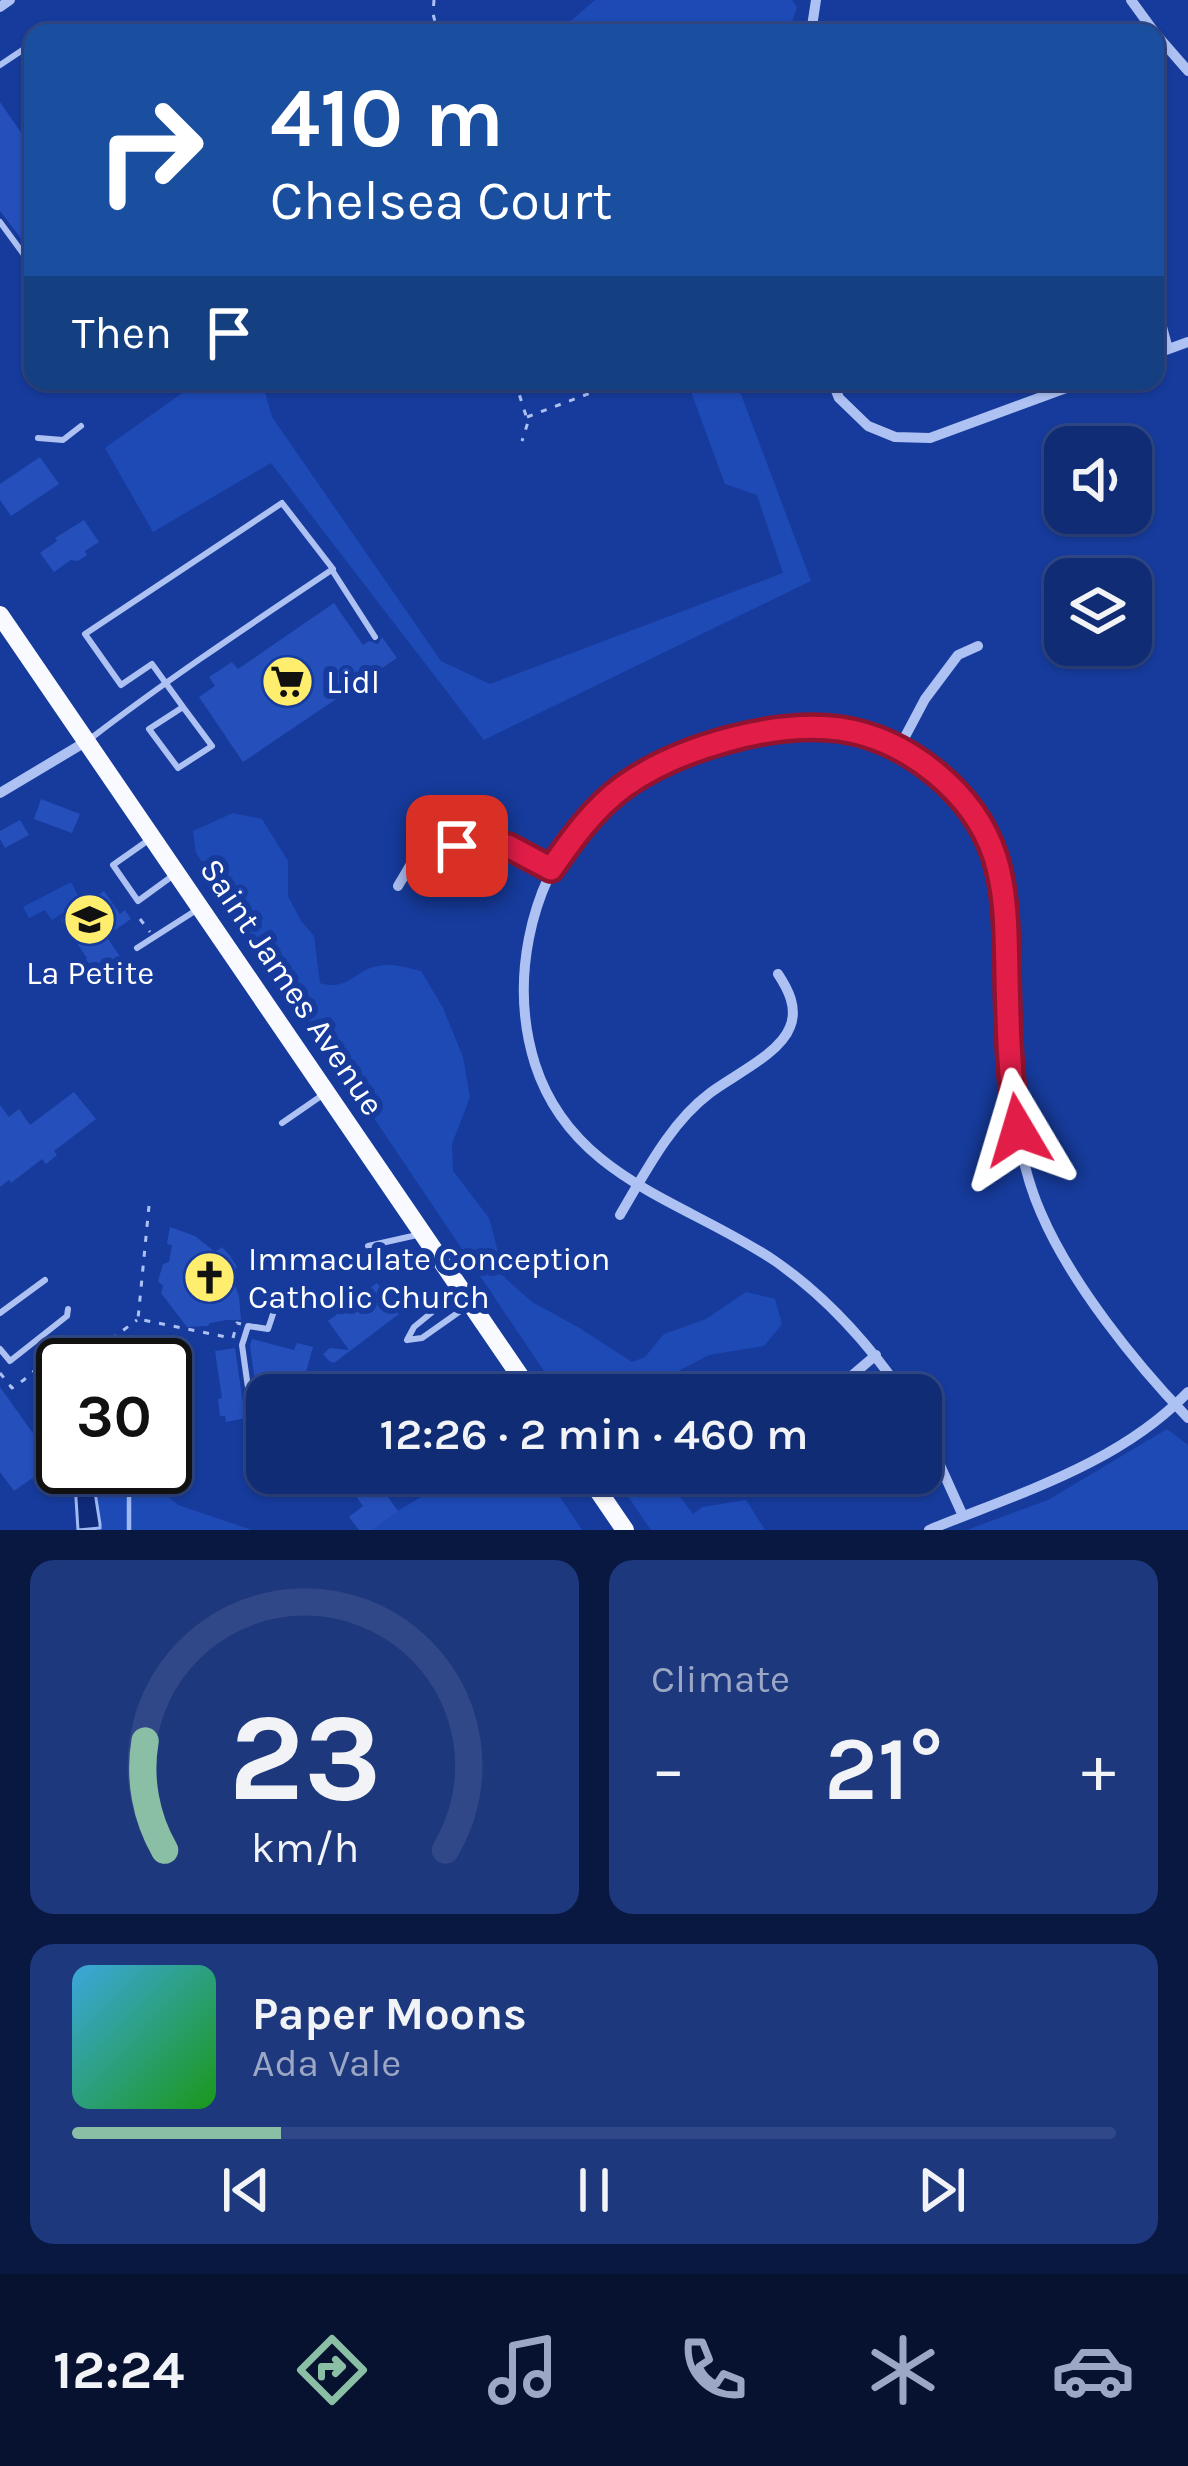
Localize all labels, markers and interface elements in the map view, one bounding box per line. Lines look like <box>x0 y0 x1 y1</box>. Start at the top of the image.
text: 410 m <box>270 69 504 167</box>
icon: right <box>72 72 228 228</box>
text: Chelsea Court <box>270 169 612 233</box>
icon: arrive <box>196 300 262 366</box>
text: Then <box>72 307 172 359</box>
map controls <box>1044 426 1152 666</box>
button: sound <box>1044 426 1152 534</box>
button: layers <box>1044 558 1152 666</box>
supermarket icon: Lidl <box>259 654 315 710</box>
place label: Lidl <box>326 663 380 701</box>
pin <box>406 795 508 897</box>
icon: arrive <box>424 813 490 879</box>
street label: Saint James Avenue <box>192 852 392 1122</box>
school or university icon: La Petite <box>62 891 118 947</box>
place label: La Petite <box>26 954 154 992</box>
position arrow <box>955 1067 1081 1193</box>
place label: Immaculate Conception Catholic Church <box>248 1240 610 1316</box>
church icon: Immaculate Conception Catholic Church <box>181 1250 237 1306</box>
speed limit sign: 30 <box>36 1338 192 1494</box>
text: 12:26 · 2 min · 460 m <box>379 1408 809 1460</box>
text: Climate <box>651 1656 790 1702</box>
text: 23 <box>228 1685 381 1830</box>
text: 21° <box>824 1716 943 1822</box>
text: − <box>651 1730 686 1808</box>
text: + <box>1081 1730 1116 1808</box>
text: km/h <box>250 1823 359 1873</box>
text: Paper Moons <box>252 1988 527 2040</box>
text: Ada Vale <box>252 2040 401 2086</box>
icon: previous <box>213 2157 279 2223</box>
icon: pause <box>561 2157 627 2223</box>
icon: next <box>909 2157 975 2223</box>
icon: directions <box>290 2328 374 2412</box>
icon: music <box>481 2328 565 2412</box>
icon: phone <box>671 2328 755 2412</box>
icon: climate <box>861 2328 945 2412</box>
icon: car <box>1051 2328 1135 2412</box>
text: 12:24 <box>53 2338 184 2402</box>

